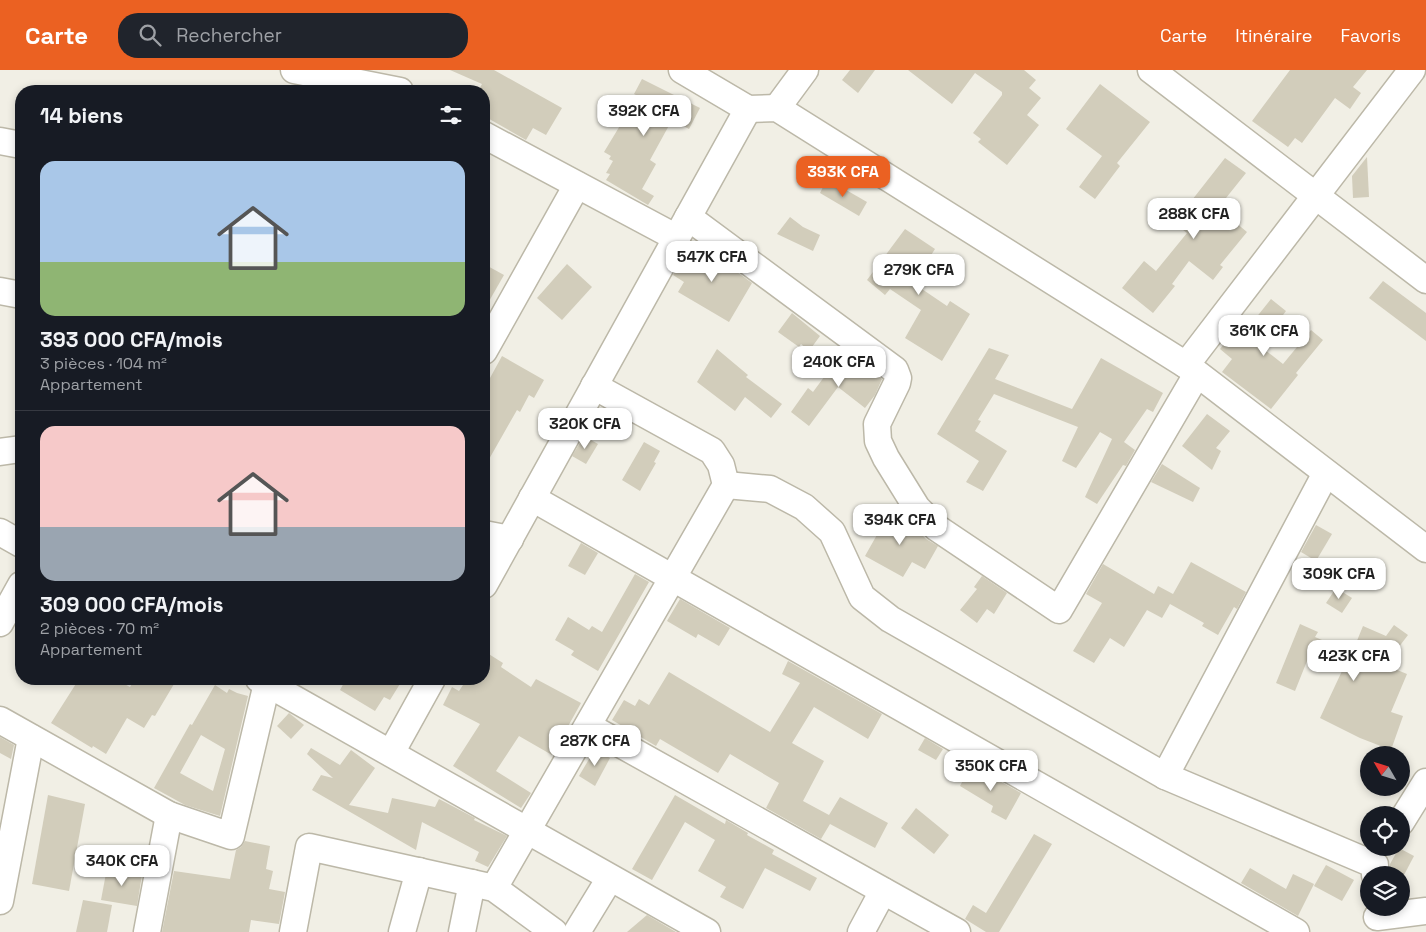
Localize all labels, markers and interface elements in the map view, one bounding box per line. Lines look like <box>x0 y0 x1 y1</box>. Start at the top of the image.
search box <box>118 13 468 58</box>
text: Carte <box>25 20 88 51</box>
icon: search <box>136 21 164 49</box>
text: Rechercher <box>176 23 282 48</box>
text: Carte <box>1160 24 1207 47</box>
text: Itinéraire <box>1235 24 1312 47</box>
text: Favoris <box>1340 24 1401 47</box>
pin: 392K CFA <box>592 94 696 137</box>
text: 392K CFA <box>608 100 680 121</box>
icon: filters <box>437 101 465 129</box>
text: 14 biens <box>40 102 123 129</box>
pin: 393K CFA <box>791 156 895 198</box>
text: 393K CFA <box>807 161 879 182</box>
icon: home <box>208 193 298 283</box>
pin: 288K CFA <box>1142 198 1246 240</box>
text: 288K CFA <box>1158 203 1230 224</box>
pin: 547K CFA <box>660 240 764 283</box>
text: 547K CFA <box>677 246 747 267</box>
pin: 279K CFA <box>867 254 971 296</box>
text: 279K CFA <box>884 259 954 280</box>
pin: 361K CFA <box>1212 314 1316 357</box>
text: 361K CFA <box>1229 320 1299 341</box>
text: 393 000 CFA/mois <box>40 326 223 353</box>
pin: 240K CFA <box>787 346 891 388</box>
text: 240K CFA <box>803 351 875 372</box>
text: 3 pièces · 104 m² <box>40 353 167 374</box>
text: Appartement <box>40 374 143 395</box>
pin: 320K CFA <box>533 408 637 450</box>
text: 320K CFA <box>549 413 621 434</box>
icon: home <box>208 459 298 549</box>
pin: 394K CFA <box>848 504 952 546</box>
text: 394K CFA <box>864 509 936 530</box>
pin: 309K CFA <box>1287 558 1391 600</box>
text: 309K CFA <box>1303 563 1375 584</box>
text: 309 000 CFA/mois <box>40 591 224 618</box>
text: 2 pièces · 70 m² <box>40 618 159 639</box>
text: Appartement <box>40 639 143 660</box>
pin: 423K CFA <box>1302 640 1406 682</box>
text: 423K CFA <box>1318 645 1390 666</box>
pin: 287K CFA <box>543 724 647 767</box>
text: 287K CFA <box>560 730 630 751</box>
north arrow <box>1360 746 1410 796</box>
map controls <box>1360 746 1410 916</box>
pin: 350K CFA <box>939 750 1043 792</box>
text: 350K CFA <box>955 755 1027 776</box>
button: locate <box>1360 806 1410 856</box>
pin: 340K CFA <box>70 844 174 887</box>
text: 340K CFA <box>86 850 158 871</box>
button: layers <box>1360 866 1410 916</box>

